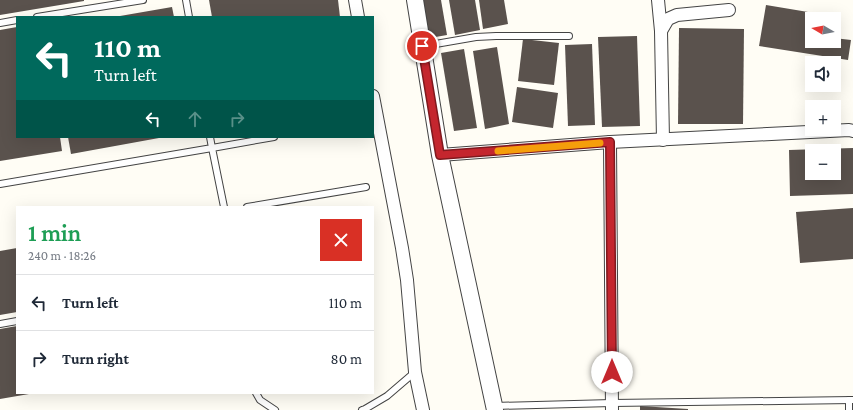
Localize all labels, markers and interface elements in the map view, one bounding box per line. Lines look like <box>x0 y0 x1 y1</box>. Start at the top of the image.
north arrow <box>805 12 841 48</box>
map controls <box>805 12 841 180</box>
pin <box>405 29 439 63</box>
icon: left <box>28 32 80 84</box>
text: 110 m <box>94 32 161 63</box>
icon: arrive <box>411 35 433 57</box>
button: sound <box>805 56 841 92</box>
text: Turn left <box>94 65 157 85</box>
button: + <box>805 100 841 136</box>
icon: left <box>142 108 164 130</box>
icon: ahead <box>184 108 206 130</box>
icon: right <box>226 108 248 130</box>
button: − <box>805 144 841 180</box>
text: 1 min <box>28 219 81 246</box>
button: close <box>320 219 362 261</box>
text: 240 m · 18:26 <box>28 248 96 263</box>
icon: left <box>28 292 50 314</box>
text: Turn left <box>62 295 118 311</box>
text: 110 m <box>329 295 362 311</box>
icon: right <box>28 348 50 370</box>
text: Turn right <box>62 351 129 367</box>
text: 80 m <box>331 351 362 367</box>
position arrow <box>591 351 633 393</box>

